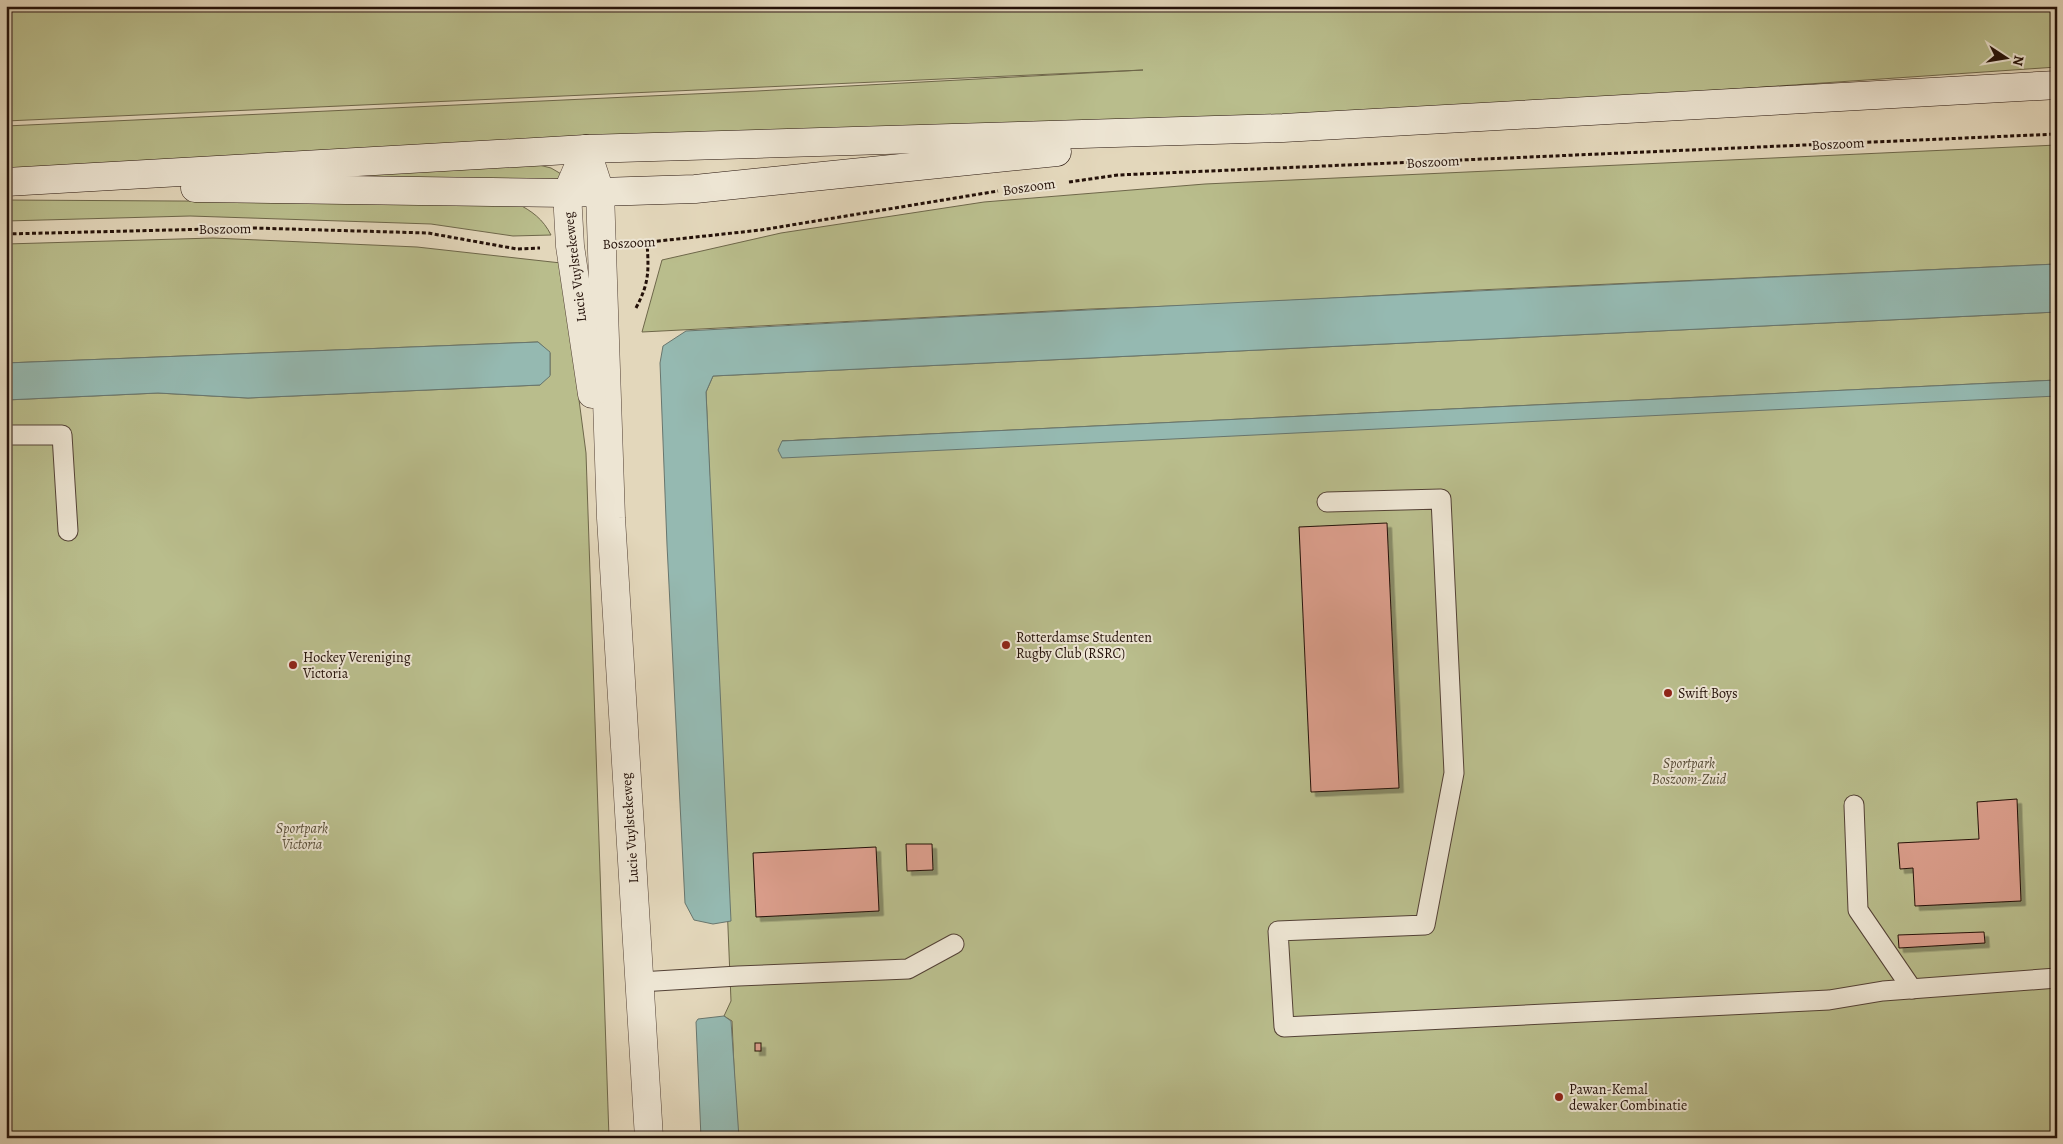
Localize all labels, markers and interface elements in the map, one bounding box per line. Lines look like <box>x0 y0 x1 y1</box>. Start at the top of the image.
north arrow <box>1980 32 2030 82</box>
text: N <box>2008 54 2029 68</box>
street label: Boszoom <box>1811 133 1865 155</box>
street label: Boszoom <box>1406 151 1460 173</box>
street label: Boszoom <box>1002 174 1057 200</box>
street label: Lucie Vuylstekeweg <box>559 211 591 323</box>
street label: Boszoom <box>198 219 252 239</box>
street label: Boszoom <box>602 232 656 254</box>
place label: Rotterdamse Studenten Rugby Club (RSRC) <box>1016 628 1152 663</box>
marker: Rotterdamse Studenten Rugby Club (RSRC) <box>1000 639 1012 651</box>
place label: Hockey Vereniging Victoria <box>302 648 411 683</box>
marker: Hockey Vereniging Victoria <box>287 659 299 671</box>
place label: Swift Boys <box>1678 684 1738 703</box>
marker: Swift Boys <box>1662 687 1674 699</box>
park label: Sportpark Boszoom-Zuid <box>1652 754 1727 789</box>
street label: Lucie Vuylstekeweg <box>617 772 643 884</box>
park label: Sportpark Victoria <box>276 819 328 854</box>
place label: Pawan-Kemal dewaker Combinatie <box>1569 1080 1687 1115</box>
marker: Pawan-Kemal dewaker Combinatie <box>1553 1091 1565 1103</box>

